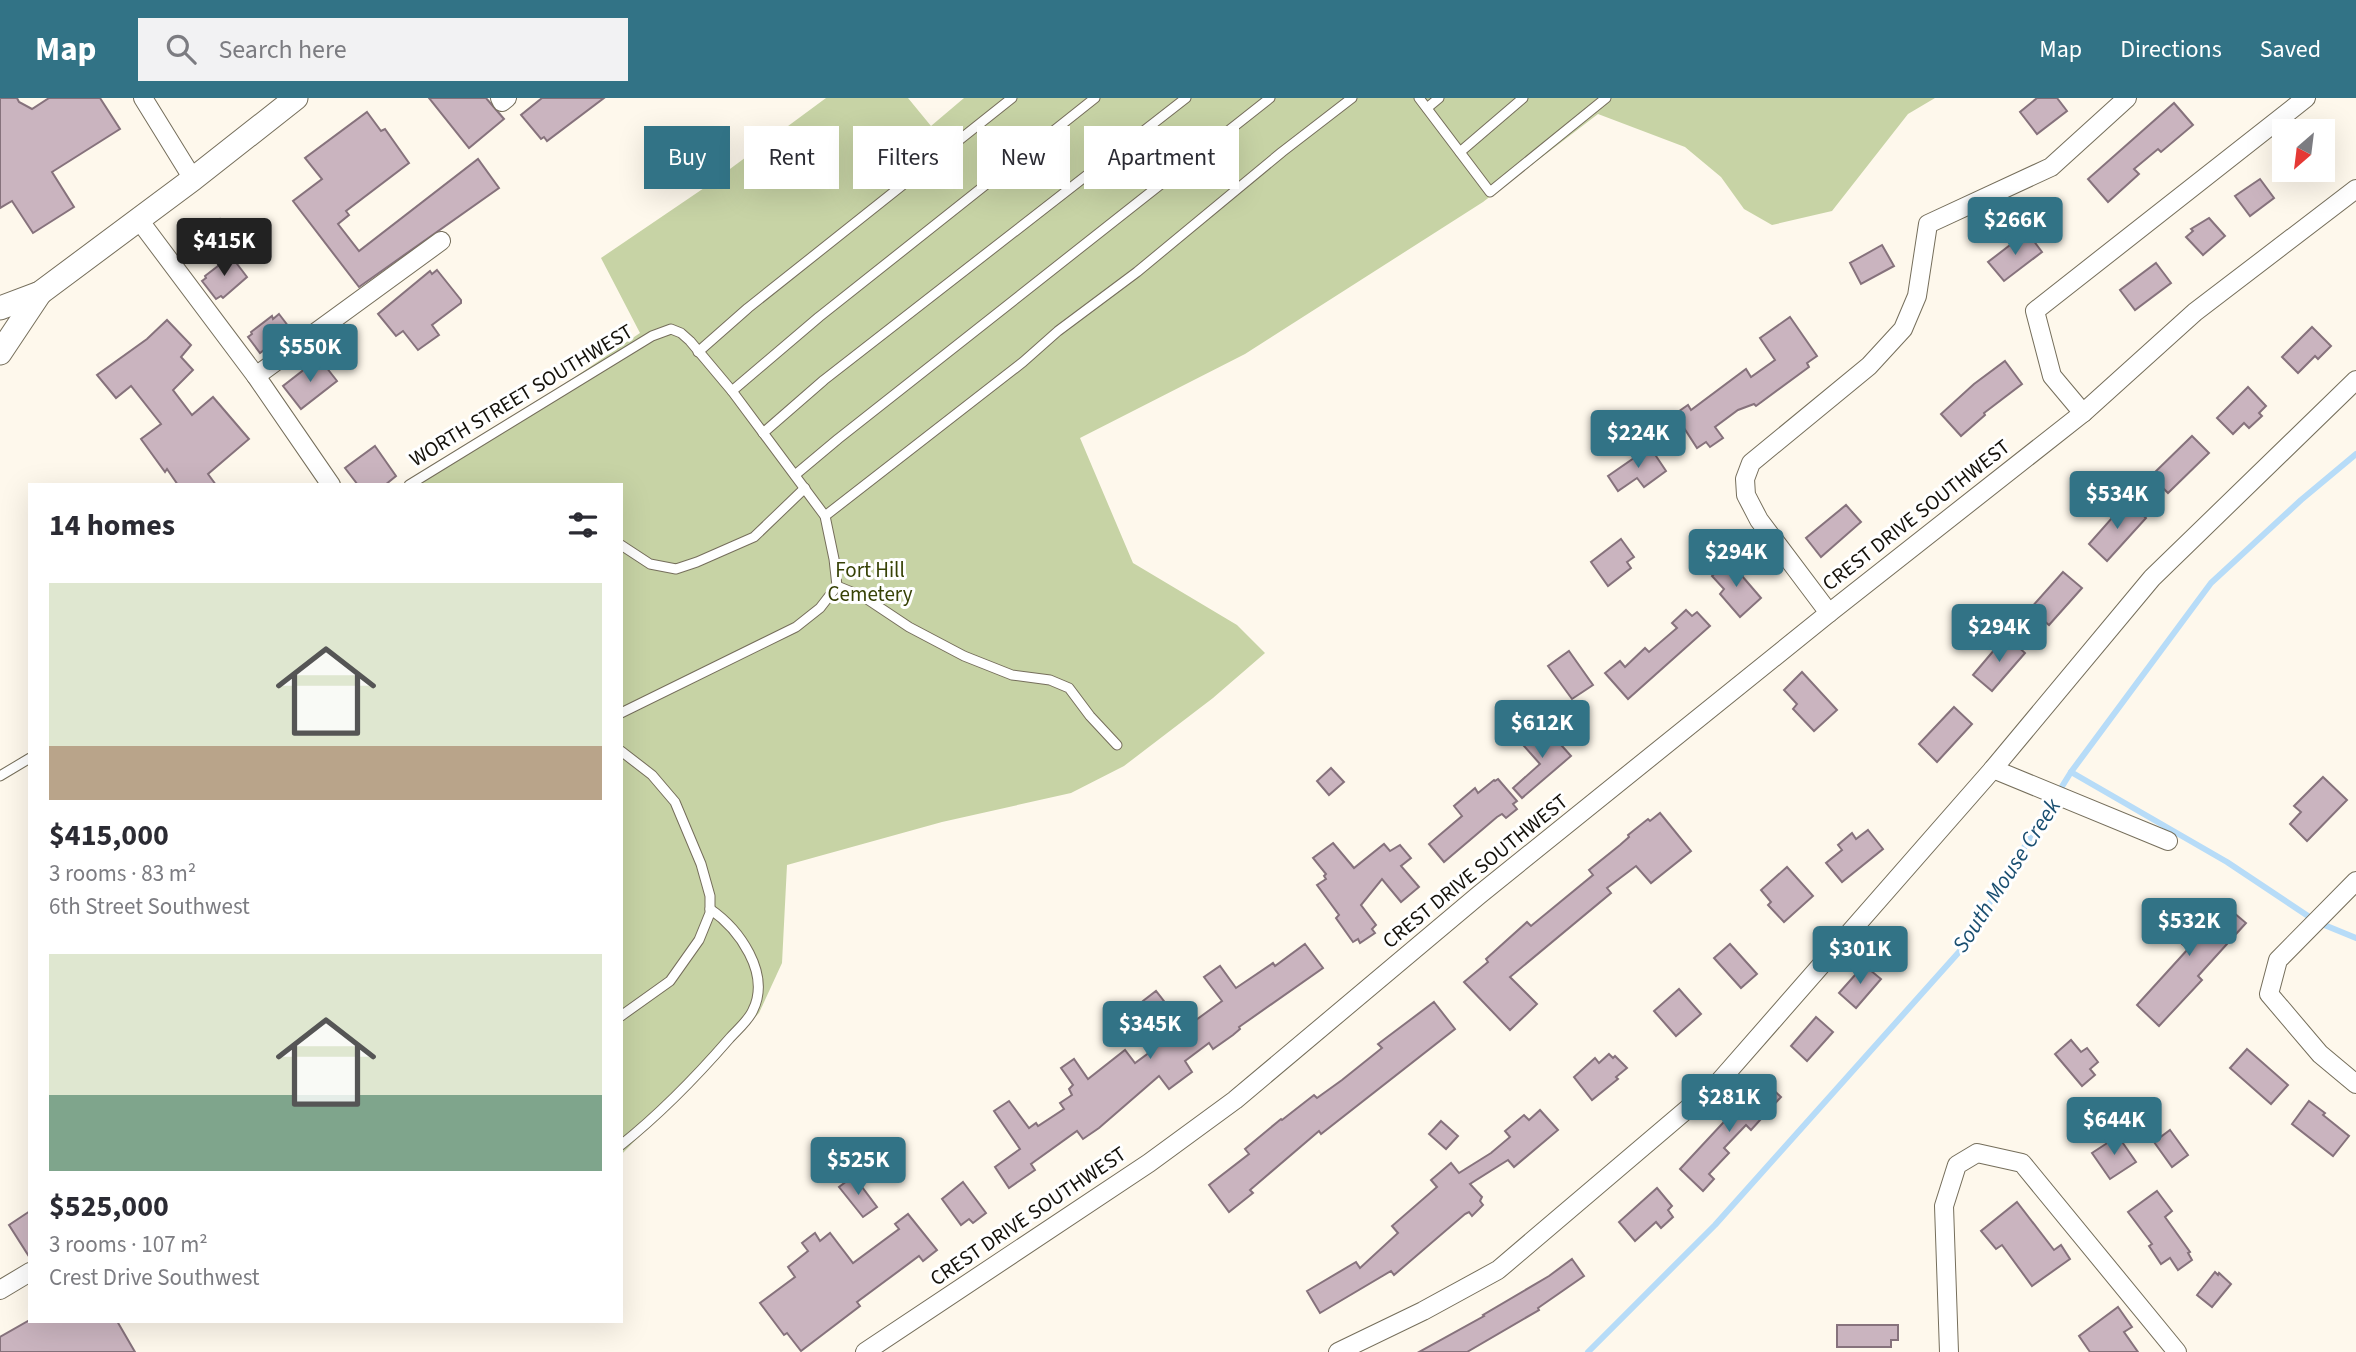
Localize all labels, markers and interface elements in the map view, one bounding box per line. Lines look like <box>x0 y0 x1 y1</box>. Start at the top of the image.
search box <box>138 18 628 81</box>
text: Map <box>35 26 96 73</box>
icon: search <box>162 30 200 68</box>
text: Search here <box>218 31 347 68</box>
text: Map <box>2039 32 2082 67</box>
text: Directions <box>2120 32 2222 67</box>
text: Saved <box>2260 32 2321 67</box>
north arrow <box>2272 119 2334 182</box>
map controls <box>2272 119 2335 182</box>
chip: Buy <box>644 126 730 189</box>
chip: Rent <box>744 126 839 189</box>
chip: Filters <box>853 126 963 189</box>
chip: New <box>977 126 1070 189</box>
chip: Apartment <box>1084 126 1239 189</box>
pin: $266K <box>1966 198 2064 257</box>
text: $266K <box>1984 203 2046 236</box>
pin: $415K <box>175 218 273 278</box>
text: $415K <box>193 224 255 257</box>
street label: WORTH STREET SOUTHWEST <box>404 316 638 474</box>
pin: $550K <box>261 324 359 384</box>
text: $550K <box>279 330 341 363</box>
pin: $224K <box>1589 410 1687 470</box>
text: $224K <box>1607 416 1669 449</box>
street label: CREST DRIVE SOUTHWEST <box>1816 432 2016 598</box>
pin: $534K <box>2068 472 2166 531</box>
text: $534K <box>2086 477 2148 510</box>
text: 14 homes <box>49 504 175 547</box>
icon: filters <box>564 506 602 544</box>
pin: $294K <box>1687 530 1785 589</box>
text: $294K <box>1705 535 1767 568</box>
park label: Fort Hill Cemetery <box>828 555 913 609</box>
pin: $294K <box>1950 604 2048 664</box>
text: $294K <box>1968 610 2030 643</box>
icon: home <box>263 628 389 754</box>
pin: $612K <box>1493 700 1591 760</box>
text: $612K <box>1511 706 1573 739</box>
street label: CREST DRIVE SOUTHWEST <box>1376 787 1574 955</box>
water label: South Mouse Creek <box>1944 791 2069 959</box>
text: $415,000 <box>49 814 169 857</box>
text: 3 rooms · 83 m² <box>49 857 196 890</box>
text: 6th Street Southwest <box>49 890 250 923</box>
pin: $532K <box>2140 898 2238 958</box>
text: $532K <box>2158 904 2220 937</box>
pin: $301K <box>1811 926 1909 986</box>
text: $301K <box>1829 932 1891 965</box>
icon: home <box>263 999 389 1125</box>
pin: $345K <box>1101 1002 1199 1061</box>
text: $345K <box>1119 1007 1181 1040</box>
pin: $281K <box>1680 1074 1778 1134</box>
text: $281K <box>1698 1080 1760 1113</box>
pin: $644K <box>2065 1098 2163 1157</box>
text: $644K <box>2083 1103 2145 1136</box>
pin: $525K <box>809 1138 907 1197</box>
street label: CREST DRIVE SOUTHWEST <box>924 1139 1132 1293</box>
text: $525K <box>827 1143 889 1176</box>
text: $525,000 <box>49 1185 169 1228</box>
text: 3 rooms · 107 m² <box>49 1228 208 1261</box>
text: Crest Drive Southwest <box>49 1261 260 1294</box>

